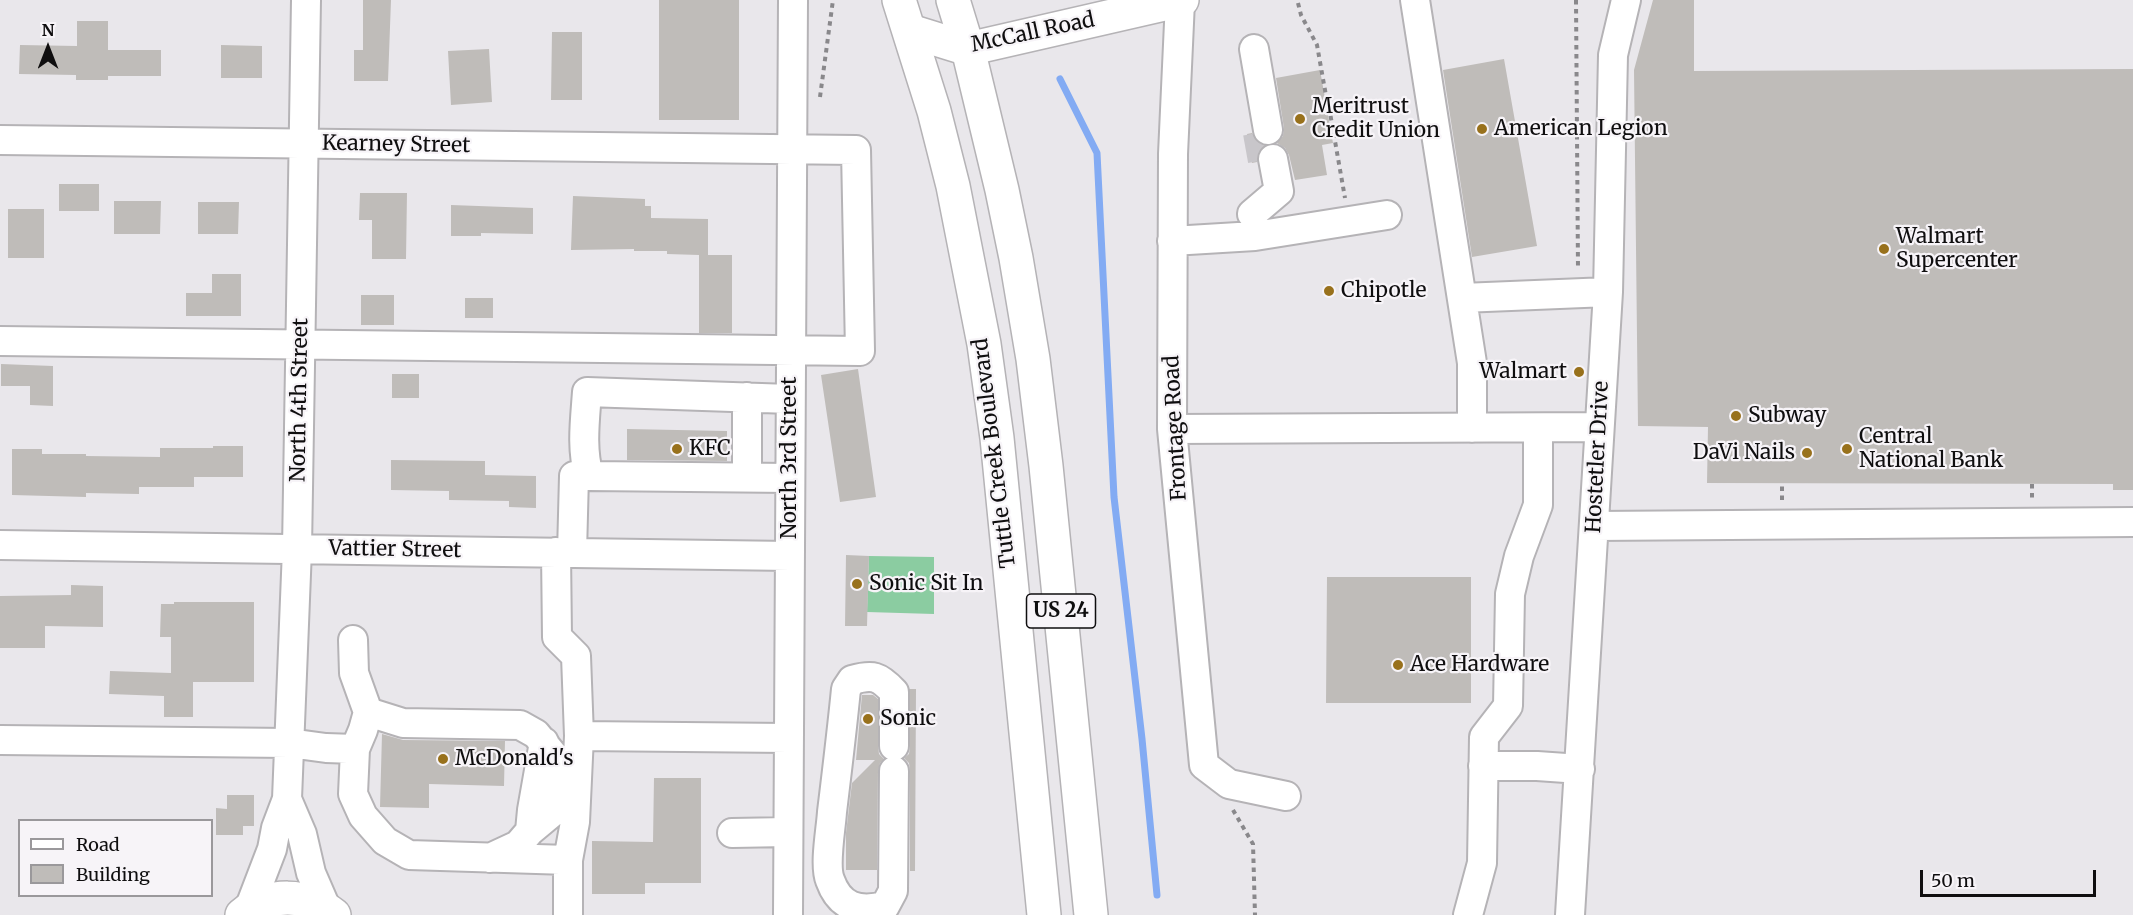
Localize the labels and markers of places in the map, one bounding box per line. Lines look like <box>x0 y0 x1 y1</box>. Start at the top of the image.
place label: Meritrust Credit Union <box>1312 94 1440 144</box>
marker: Meritrust Credit Union <box>1293 112 1307 126</box>
place label: American Legion <box>1494 116 1668 142</box>
marker: American Legion <box>1475 122 1489 136</box>
place label: Walmart Supercenter <box>1896 224 2018 274</box>
marker: Walmart Supercenter <box>1877 242 1891 256</box>
place label: Chipotle <box>1341 278 1426 304</box>
marker: Chipotle <box>1322 284 1336 298</box>
place label: Walmart <box>1479 359 1567 385</box>
marker: Walmart <box>1572 365 1586 379</box>
place label: Subway <box>1748 403 1826 429</box>
marker: Subway <box>1729 409 1743 423</box>
place label: Central National Bank <box>1859 424 2003 474</box>
place label: KFC <box>689 436 731 462</box>
place label: DaVi Nails <box>1693 440 1795 466</box>
marker: KFC <box>670 442 684 456</box>
marker: Central National Bank <box>1840 442 1854 456</box>
marker: DaVi Nails <box>1800 446 1814 460</box>
place label: Sonic Sit In <box>869 571 983 597</box>
marker: Sonic Sit In <box>850 577 864 591</box>
place label: Ace Hardware <box>1410 652 1549 678</box>
marker: Ace Hardware <box>1391 658 1405 672</box>
place label: Sonic <box>880 706 936 732</box>
marker: Sonic <box>861 712 875 726</box>
place label: McDonald's <box>455 746 574 772</box>
marker: McDonald's <box>436 752 450 766</box>

